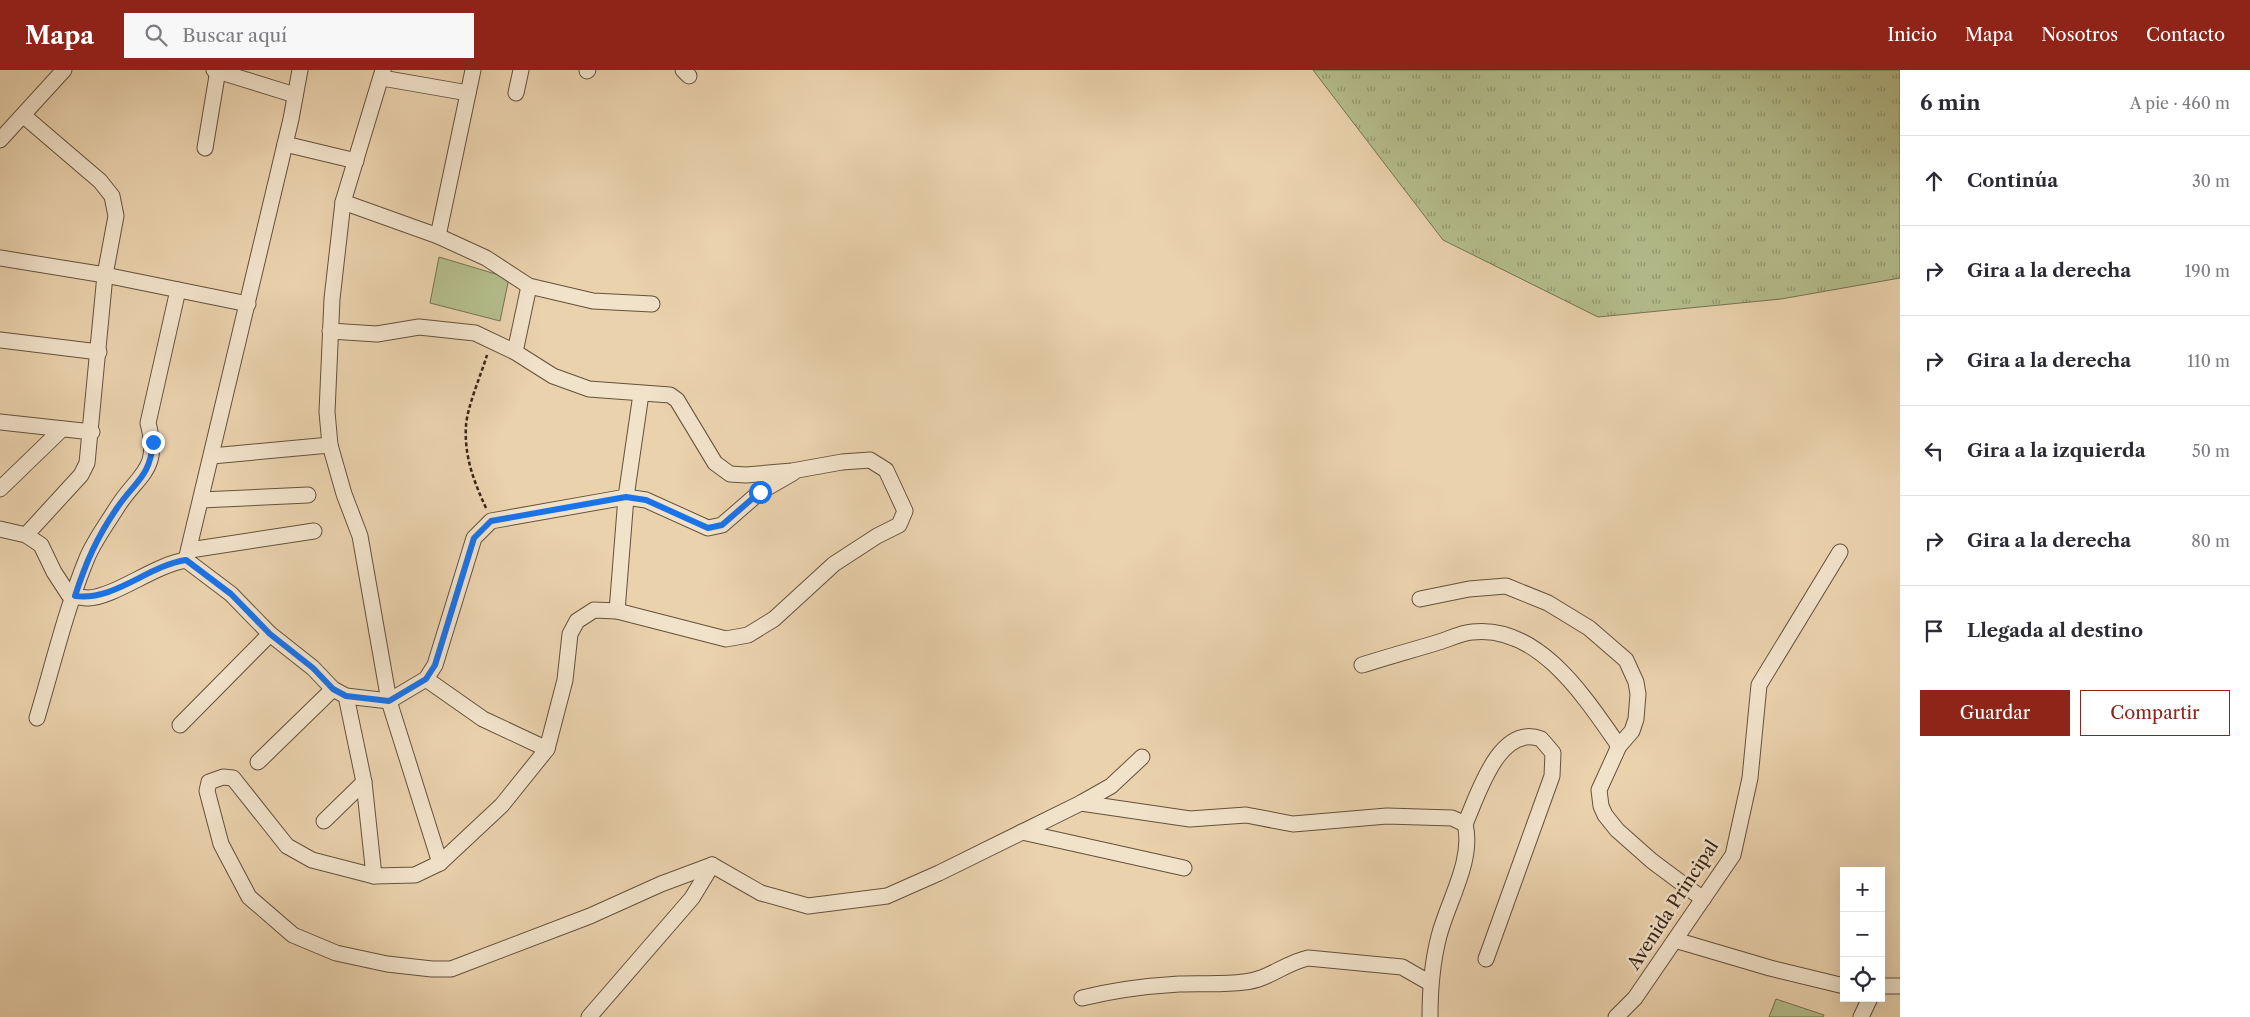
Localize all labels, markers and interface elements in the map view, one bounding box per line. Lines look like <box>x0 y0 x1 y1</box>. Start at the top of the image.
search box <box>124 13 474 58</box>
text: Mapa <box>25 21 94 50</box>
icon: search <box>142 21 170 49</box>
text: Buscar aquí <box>182 24 287 47</box>
text: Inicio <box>1888 24 1937 46</box>
text: Mapa <box>1965 24 2013 46</box>
text: Nosotros <box>2041 24 2118 46</box>
text: Contacto <box>2146 24 2225 46</box>
text: 6 min <box>1920 90 1981 115</box>
text: A pie · 460 m <box>2130 93 2230 113</box>
icon: ahead <box>1920 167 1948 195</box>
text: Continúa <box>1967 169 2058 192</box>
text: 30 m <box>2192 171 2230 191</box>
icon: right <box>1920 257 1948 285</box>
text: Gira a la derecha <box>1967 259 2131 282</box>
text: 190 m <box>2185 261 2230 281</box>
icon: right <box>1920 347 1948 375</box>
text: Gira a la derecha <box>1967 349 2131 372</box>
text: 110 m <box>2187 351 2230 371</box>
route end <box>142 431 165 454</box>
icon: left <box>1920 437 1948 465</box>
text: Gira a la izquierda <box>1967 439 2146 462</box>
text: 50 m <box>2192 441 2230 461</box>
route start <box>749 481 772 504</box>
icon: right <box>1920 527 1948 555</box>
text: Gira a la derecha <box>1967 529 2131 552</box>
text: 80 m <box>2191 531 2230 551</box>
icon: arrive <box>1920 617 1948 645</box>
text: Llegada al destino <box>1967 619 2143 642</box>
button: Guardar <box>1920 690 2070 736</box>
button: Compartir <box>2080 690 2230 736</box>
street label: Avenida Principal <box>1622 836 1723 975</box>
map controls <box>1840 867 1885 1002</box>
button: + <box>1840 867 1885 912</box>
button: − <box>1840 912 1885 957</box>
button: locate <box>1840 957 1885 1002</box>

